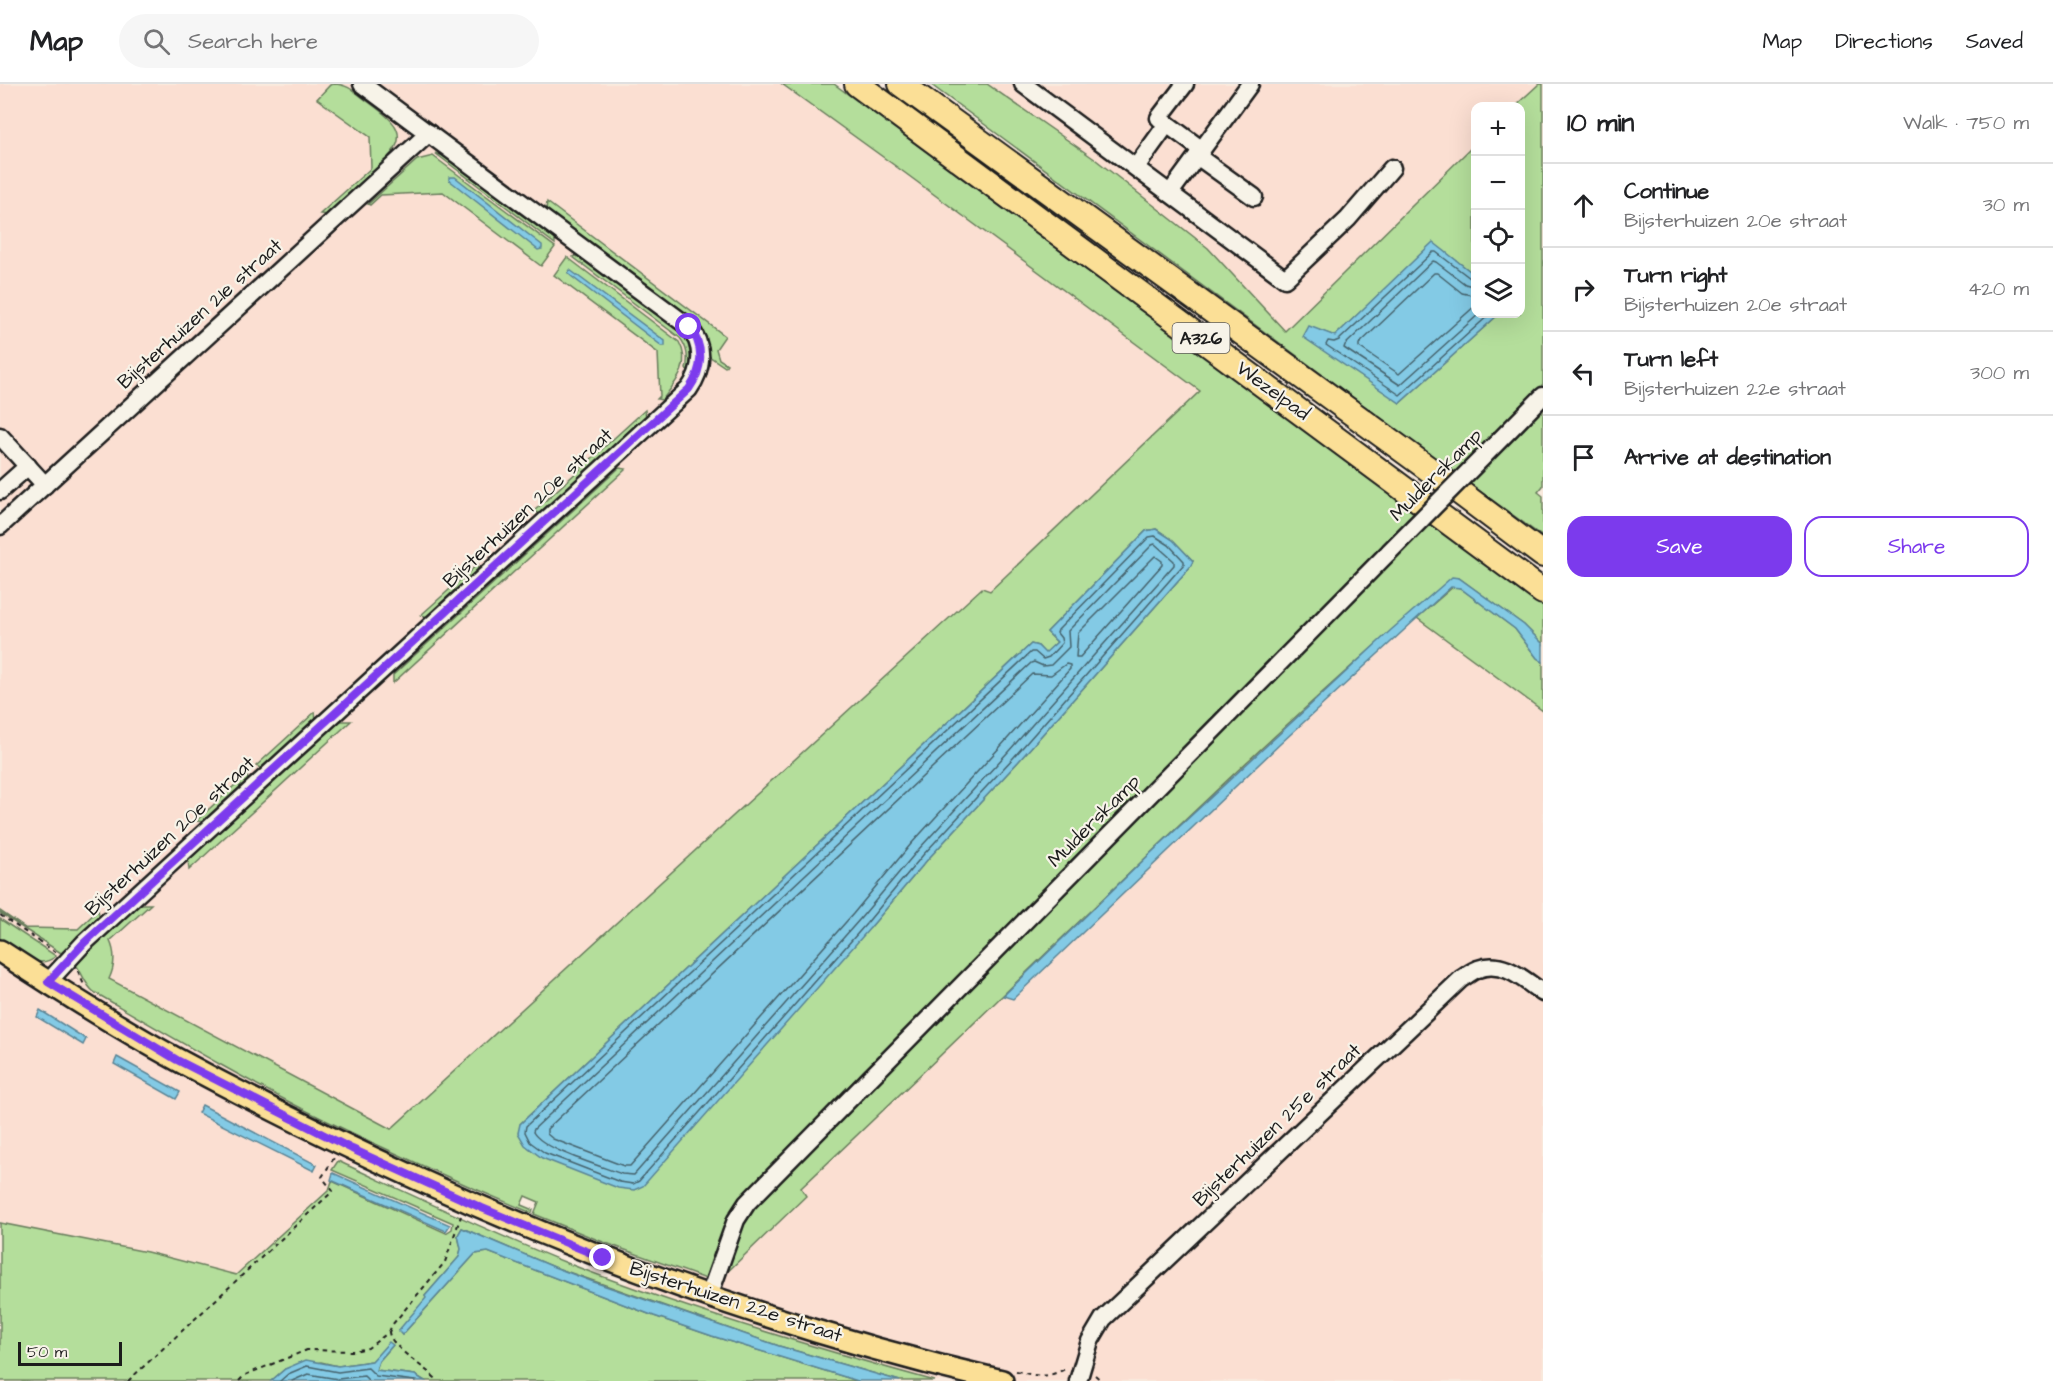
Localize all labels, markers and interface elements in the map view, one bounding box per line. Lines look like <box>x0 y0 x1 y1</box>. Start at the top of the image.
search box <box>119 14 539 68</box>
text: Map <box>30 22 83 61</box>
icon: search <box>140 25 173 58</box>
text: Search here <box>188 26 318 57</box>
text: Map <box>1762 27 1802 56</box>
text: Directions <box>1835 27 1933 56</box>
text: Saved <box>1966 27 2023 56</box>
map controls <box>1471 102 1525 318</box>
button: + <box>1471 102 1525 156</box>
text: 10 min <box>1567 105 1634 141</box>
text: Walk · 750 m <box>1903 109 2029 137</box>
button: − <box>1471 156 1525 210</box>
text: Continue <box>1624 176 1709 207</box>
icon: ahead <box>1567 189 1600 222</box>
text: 30 m <box>1983 191 2029 219</box>
text: Bijsterhuizen 20e straat <box>1624 207 1847 235</box>
button: locate <box>1471 210 1525 264</box>
street label: Bijsterhuizen 21e straat <box>111 232 289 396</box>
text: Turn right <box>1624 260 1727 291</box>
button: layers <box>1471 264 1525 318</box>
icon: right <box>1567 273 1600 306</box>
text: 420 m <box>1968 275 2029 303</box>
text: Bijsterhuizen 20e straat <box>1624 291 1847 319</box>
route start <box>675 313 701 339</box>
road number: A326 <box>1172 323 1230 353</box>
text: Turn left <box>1624 344 1718 375</box>
street label: Wezelpad <box>1230 355 1316 427</box>
icon: left <box>1567 357 1600 390</box>
text: 300 m <box>1970 359 2029 387</box>
text: Bijsterhuizen 22e straat <box>1624 375 1846 403</box>
street label: Bijsterhuizen 20e straat <box>437 422 619 594</box>
street label: Mulderskamp <box>1383 422 1489 528</box>
icon: arrive <box>1567 441 1600 474</box>
text: Arrive at destination <box>1624 442 1831 473</box>
button: Save <box>1567 516 1792 577</box>
button: Share <box>1804 516 2029 577</box>
street label: Bijsterhuizen 20e straat <box>79 750 261 922</box>
street label: Mulderskamp <box>1041 768 1147 874</box>
street label: Bijsterhuizen 25e straat <box>1186 1037 1368 1213</box>
route end <box>589 1244 615 1270</box>
street label: Bijsterhuizen 22e straat <box>626 1254 846 1350</box>
scale bar <box>18 1339 122 1366</box>
text: 50 m <box>27 1341 67 1363</box>

